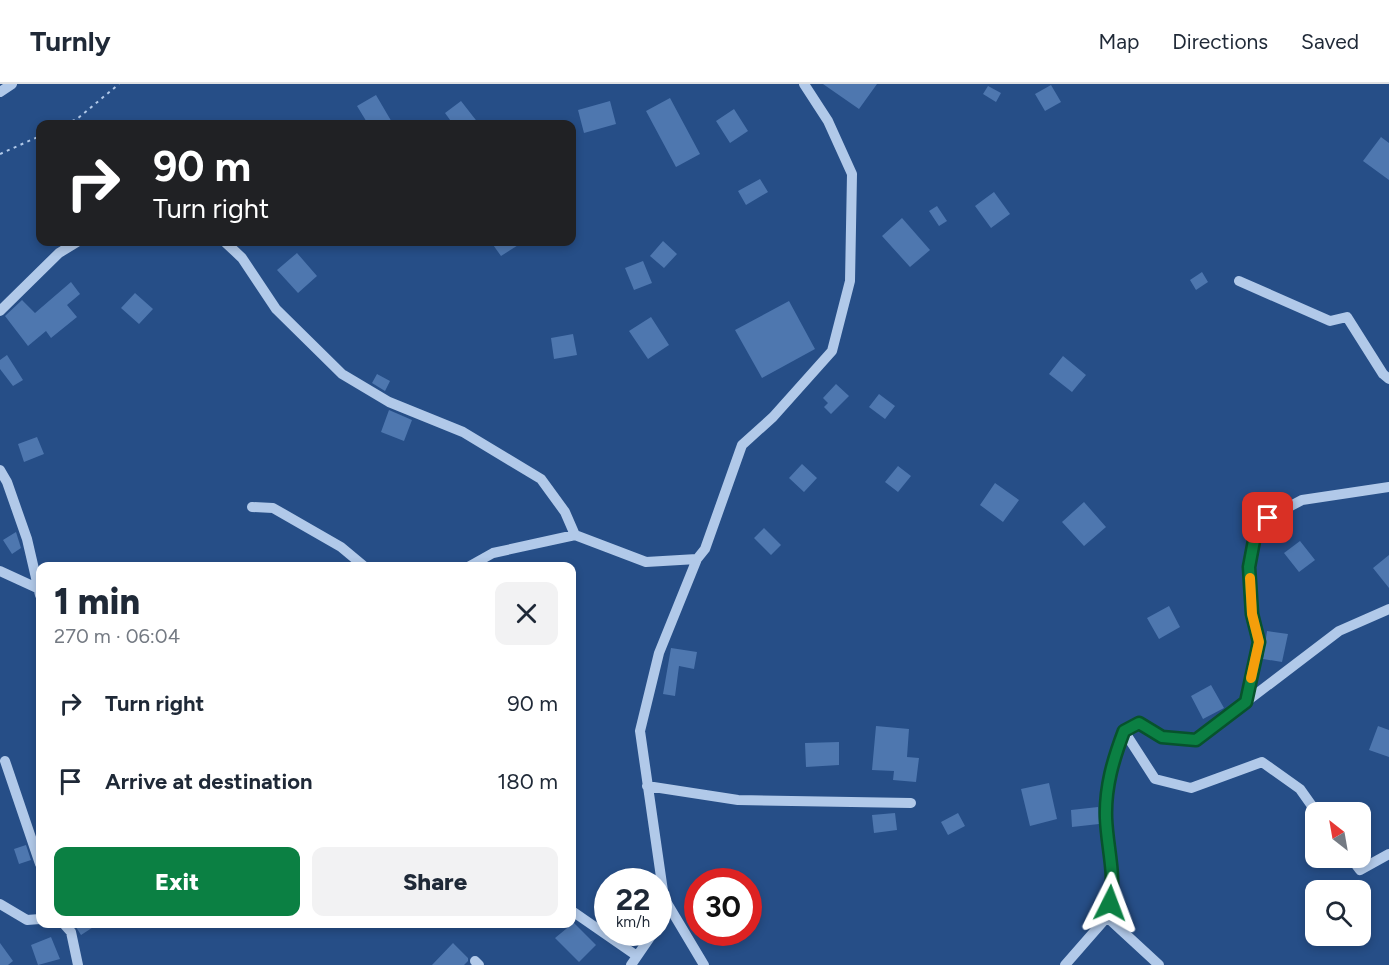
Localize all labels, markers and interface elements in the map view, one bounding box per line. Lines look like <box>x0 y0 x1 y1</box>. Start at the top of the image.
text: Turnly <box>30 24 111 58</box>
text: Map <box>1098 29 1139 54</box>
text: Directions <box>1172 29 1268 54</box>
text: Saved <box>1301 29 1359 54</box>
text: 90 m <box>153 141 251 192</box>
icon: right <box>54 144 132 222</box>
text: Turn right <box>153 192 269 225</box>
pin <box>1242 492 1293 543</box>
icon: arrive <box>1251 501 1284 534</box>
text: 1 min <box>54 580 140 623</box>
button: close <box>495 582 558 645</box>
text: 270 m · 06:04 <box>54 624 180 648</box>
icon: right <box>54 687 87 720</box>
text: Turn right <box>105 690 204 717</box>
text: 90 m <box>507 690 558 717</box>
icon: arrive <box>54 765 87 798</box>
text: Arrive at destination <box>105 768 313 795</box>
text: 180 m <box>497 768 558 795</box>
north arrow <box>1305 802 1371 868</box>
map controls <box>1305 802 1371 946</box>
button: Exit <box>54 847 300 916</box>
button: Share <box>312 847 558 916</box>
speed limit sign: 30 <box>684 868 762 946</box>
position arrow <box>1078 871 1142 935</box>
button: search <box>1305 880 1371 946</box>
text: 22 <box>616 881 650 918</box>
text: km/h <box>616 913 650 931</box>

